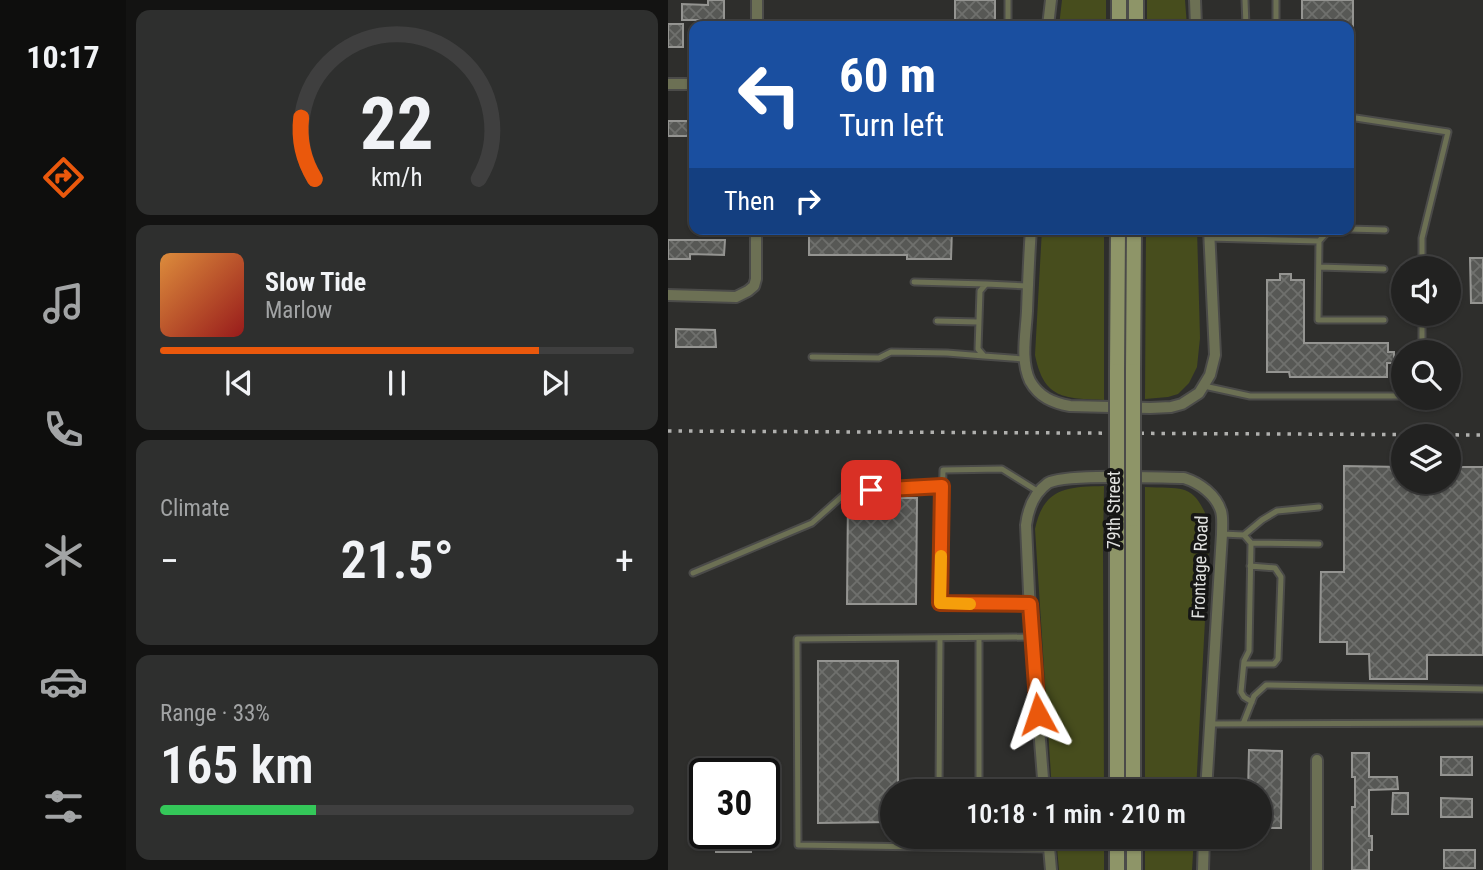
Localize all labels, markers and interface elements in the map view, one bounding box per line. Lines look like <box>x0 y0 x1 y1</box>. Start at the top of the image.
text: 10:17 <box>26 38 100 76</box>
text: 60 m <box>839 47 936 104</box>
icon: left <box>724 49 815 140</box>
text: 22 <box>360 81 434 167</box>
text: Turn left <box>839 106 944 144</box>
icon: directions <box>39 153 88 202</box>
text: km/h <box>371 162 423 191</box>
icon: right <box>789 182 827 220</box>
text: Then <box>724 186 775 216</box>
map controls <box>1391 256 1461 494</box>
button: sound <box>1391 256 1461 326</box>
text: Slow Tide <box>265 267 366 297</box>
icon: music <box>39 279 88 328</box>
text: Marlow <box>265 297 332 324</box>
button: search <box>1391 340 1461 410</box>
icon: previous <box>220 364 258 402</box>
icon: pause <box>378 364 416 402</box>
icon: next <box>536 364 574 402</box>
icon: phone <box>39 405 88 454</box>
button: layers <box>1391 424 1461 494</box>
pin <box>841 460 901 520</box>
icon: arrive <box>852 471 890 509</box>
street label: 79th Street <box>1103 471 1124 549</box>
text: Climate <box>160 495 230 522</box>
street label: Frontage Road <box>1187 515 1212 619</box>
text: 21.5° <box>340 530 454 591</box>
icon: climate <box>39 531 88 580</box>
text: − <box>160 539 179 583</box>
text: + <box>615 539 634 583</box>
icon: car <box>39 657 88 706</box>
position arrow <box>1001 677 1075 751</box>
text: Range · 33% <box>160 700 270 727</box>
text: 165 km <box>160 735 314 796</box>
speed limit sign: 30 <box>689 758 780 849</box>
icon: filters <box>39 782 88 831</box>
text: 10:18 · 1 min · 210 m <box>966 799 1186 829</box>

